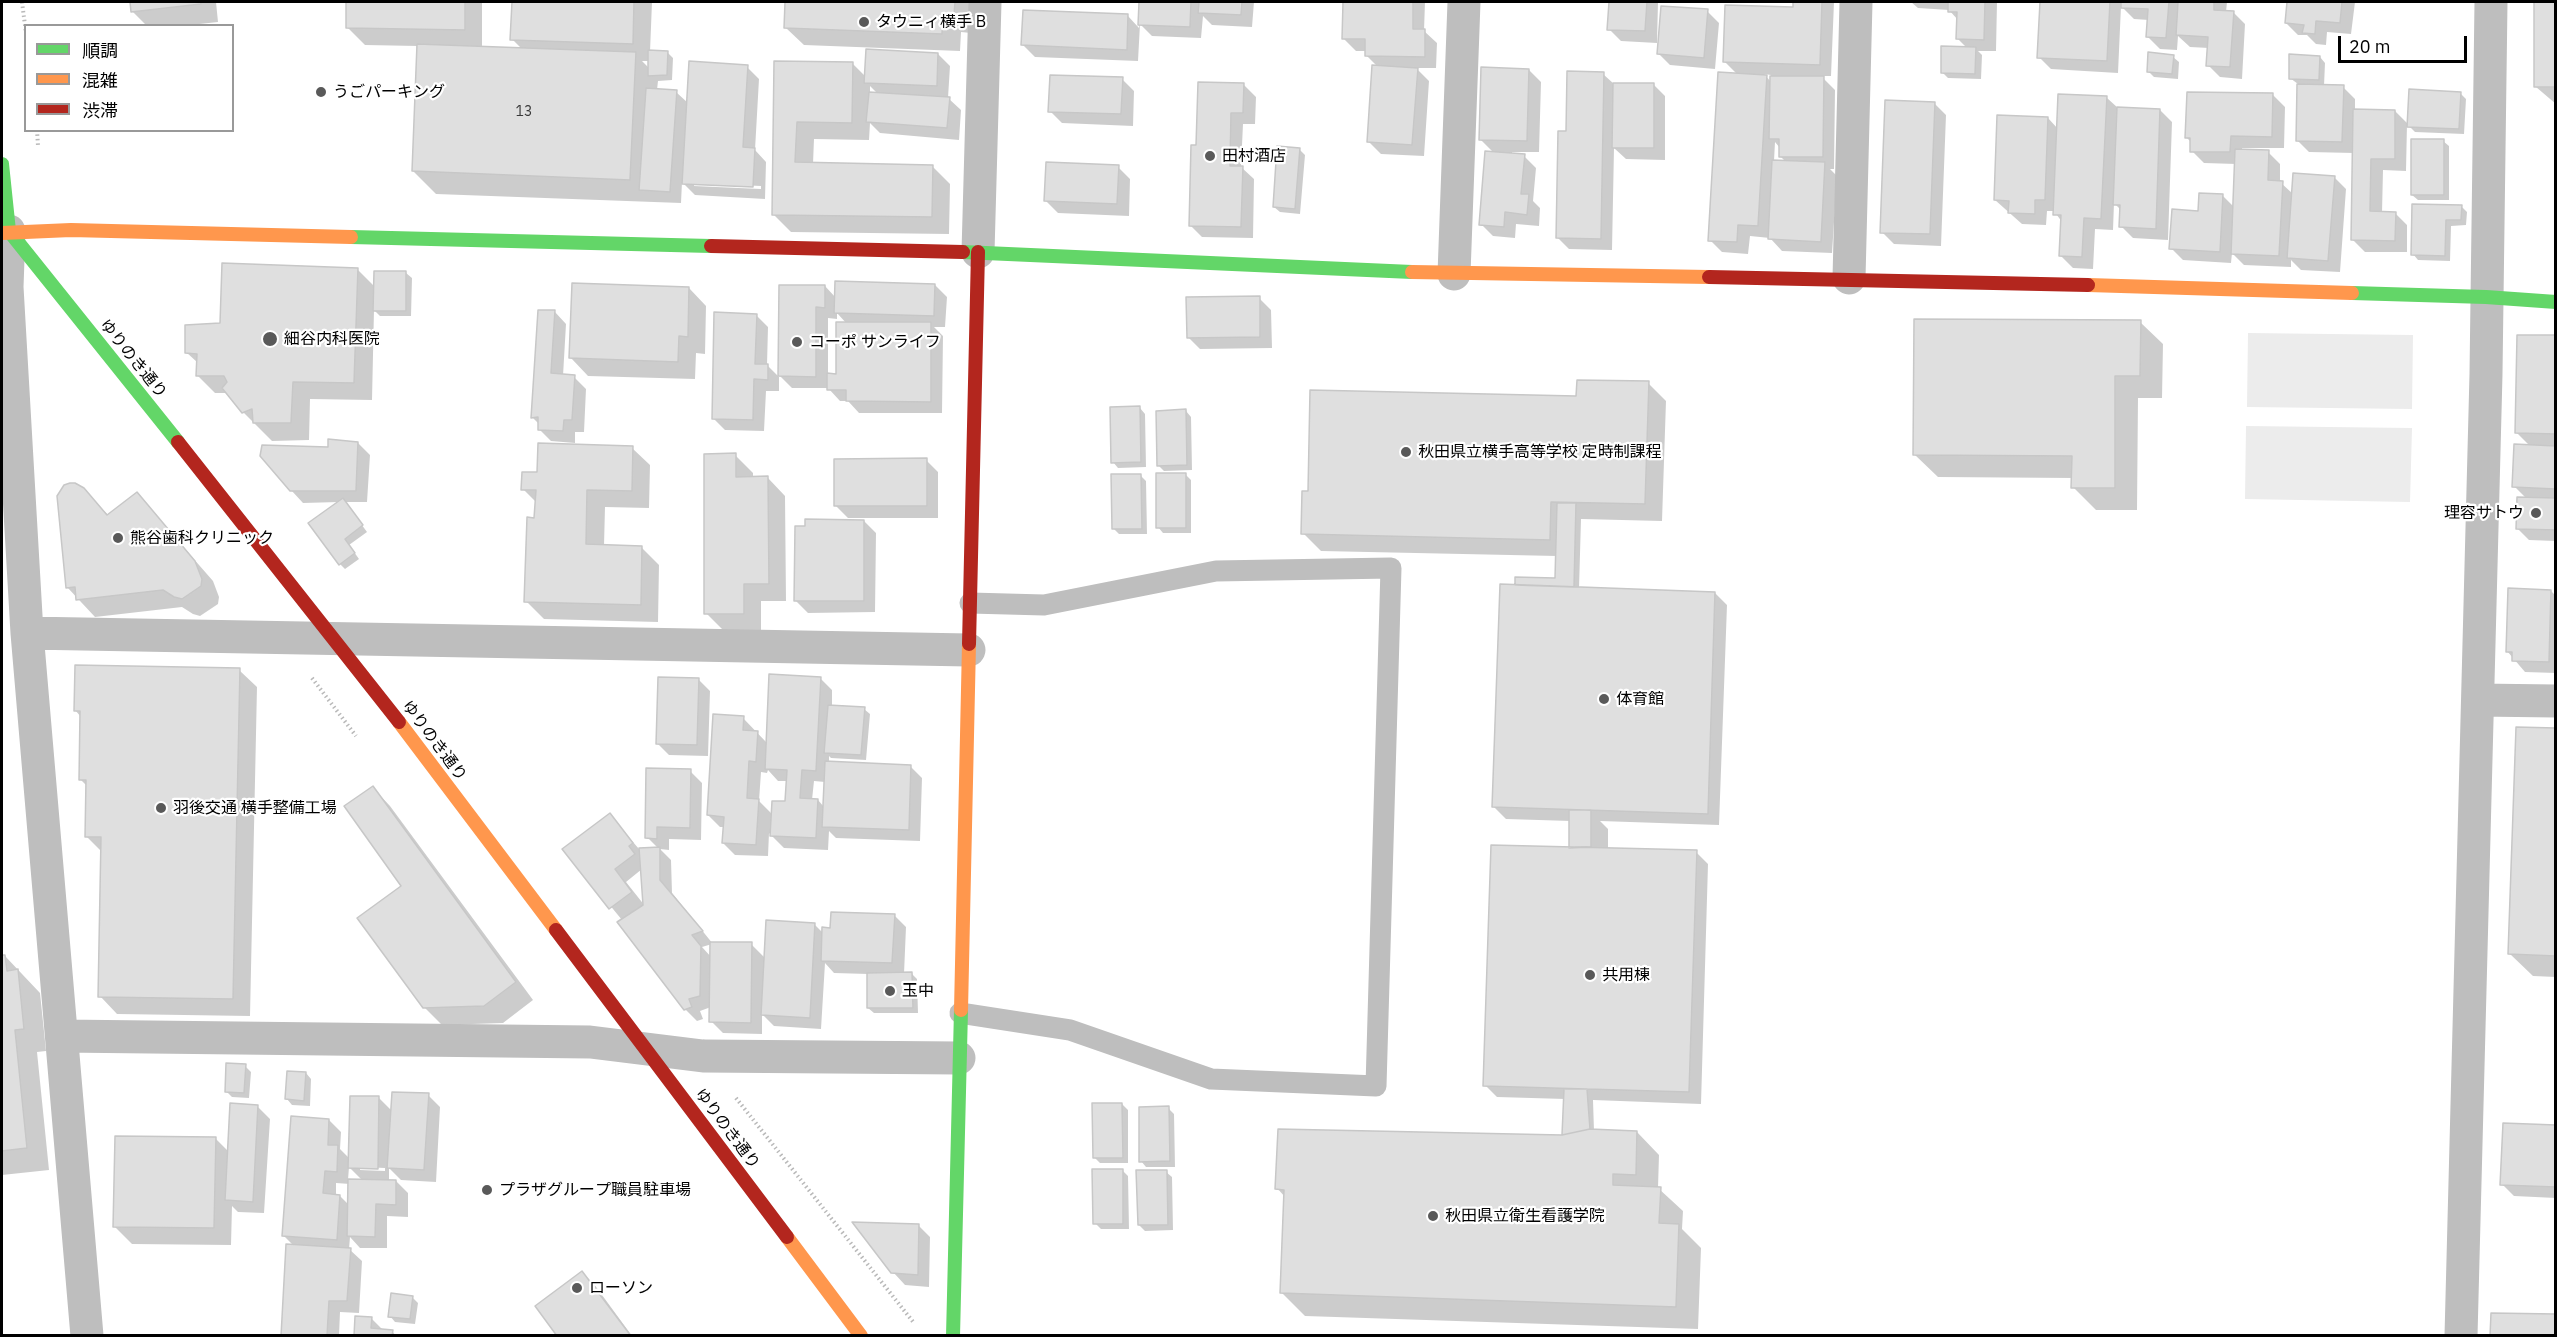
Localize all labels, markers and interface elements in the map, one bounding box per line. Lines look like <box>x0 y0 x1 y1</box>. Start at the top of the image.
place label: タウニィ横手 B <box>876 12 986 32</box>
marker: タウニィ横手 B <box>857 15 871 29</box>
legend <box>24 24 234 132</box>
scale bar <box>2341 24 2470 62</box>
text: 20 m <box>2349 35 2391 58</box>
text: 順調 <box>82 39 118 62</box>
text: 混雑 <box>82 69 118 92</box>
place label: うごパーキング <box>333 82 445 102</box>
marker: うごパーキング <box>314 85 328 99</box>
text: 渋滞 <box>82 99 118 122</box>
house number: 13 <box>516 104 532 120</box>
place label: 田村酒店 <box>1222 146 1286 166</box>
marker: 田村酒店 <box>1203 149 1217 163</box>
street label: ゆりのき通り <box>95 316 171 402</box>
place label: 細谷内科医院 <box>284 329 380 349</box>
marker: 細谷内科医院 <box>261 330 279 348</box>
place label: コーポ サンライフ <box>809 332 941 352</box>
marker: コーポ サンライフ <box>790 335 804 349</box>
place label: 秋田県立横手高等学校 定時制課程 <box>1418 442 1662 462</box>
marker: 秋田県立横手高等学校 定時制課程 <box>1399 445 1413 459</box>
place label: 理容サトウ <box>2444 503 2524 523</box>
marker: 理容サトウ <box>2529 506 2543 520</box>
place label: 熊谷歯科クリニック <box>130 528 274 548</box>
marker: 熊谷歯科クリニック <box>111 531 125 545</box>
place label: 体育館 <box>1616 689 1664 709</box>
marker: 体育館 <box>1597 692 1611 706</box>
street label: ゆりのき通り <box>397 697 471 785</box>
place label: 羽後交通 横手整備工場 <box>173 798 337 818</box>
marker: 羽後交通 横手整備工場 <box>154 801 168 815</box>
place label: 共用棟 <box>1602 965 1650 985</box>
marker: 共用棟 <box>1583 968 1597 982</box>
place label: 玉中 <box>902 981 934 1001</box>
marker: 玉中 <box>883 984 897 998</box>
street label: ゆりのき通り <box>690 1085 764 1173</box>
place label: プラザグループ職員駐車場 <box>499 1180 691 1200</box>
marker: プラザグループ職員駐車場 <box>480 1183 494 1197</box>
place label: 秋田県立衛生看護学院 <box>1445 1206 1605 1226</box>
marker: 秋田県立衛生看護学院 <box>1426 1209 1440 1223</box>
place label: ローソン <box>589 1278 653 1298</box>
marker: ローソン <box>570 1281 584 1295</box>

